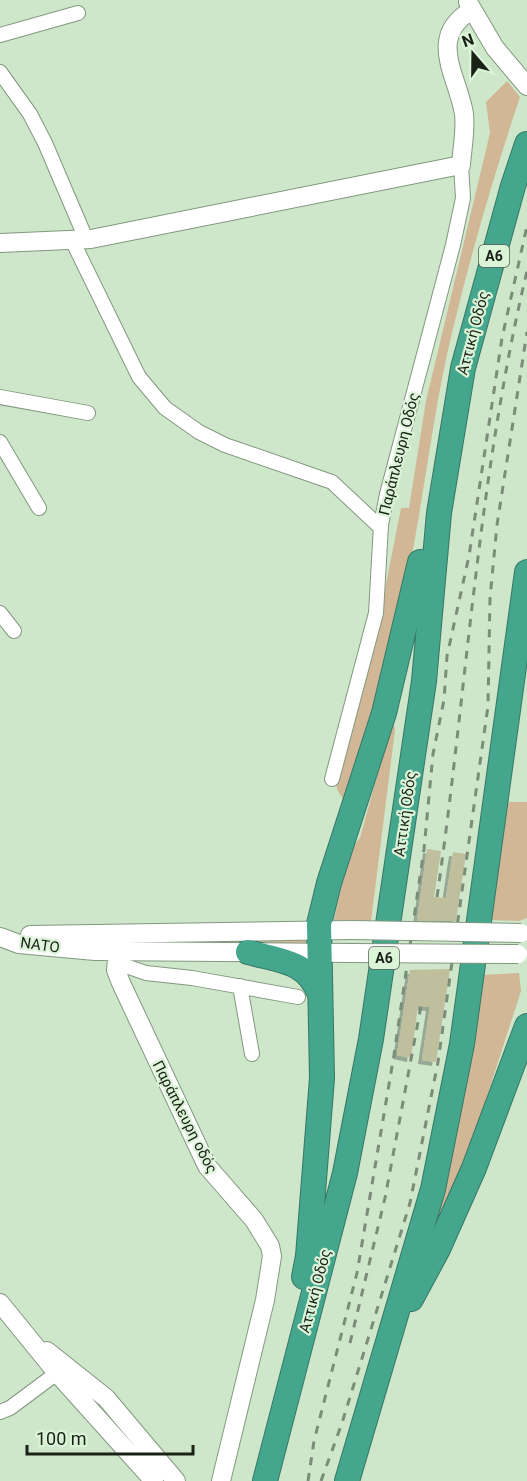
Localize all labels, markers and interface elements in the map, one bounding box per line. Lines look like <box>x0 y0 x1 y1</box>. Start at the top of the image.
north arrow <box>443 24 503 84</box>
text: N <box>459 30 477 51</box>
road number: Α6 <box>479 245 509 267</box>
street label: Αττική Οδός <box>453 289 493 377</box>
street label: Παράπλευρη Οδός <box>375 391 423 517</box>
street label: Αττική Οδός <box>390 770 420 858</box>
street label: ΝΑΤΟ <box>19 933 61 957</box>
road number: Α6 <box>369 947 399 969</box>
street label: Παράπλευρη οδός <box>149 1058 221 1176</box>
street label: Αττική Οδός <box>295 1247 335 1335</box>
scale bar <box>27 1418 194 1456</box>
text: 100 m <box>36 1428 87 1449</box>

